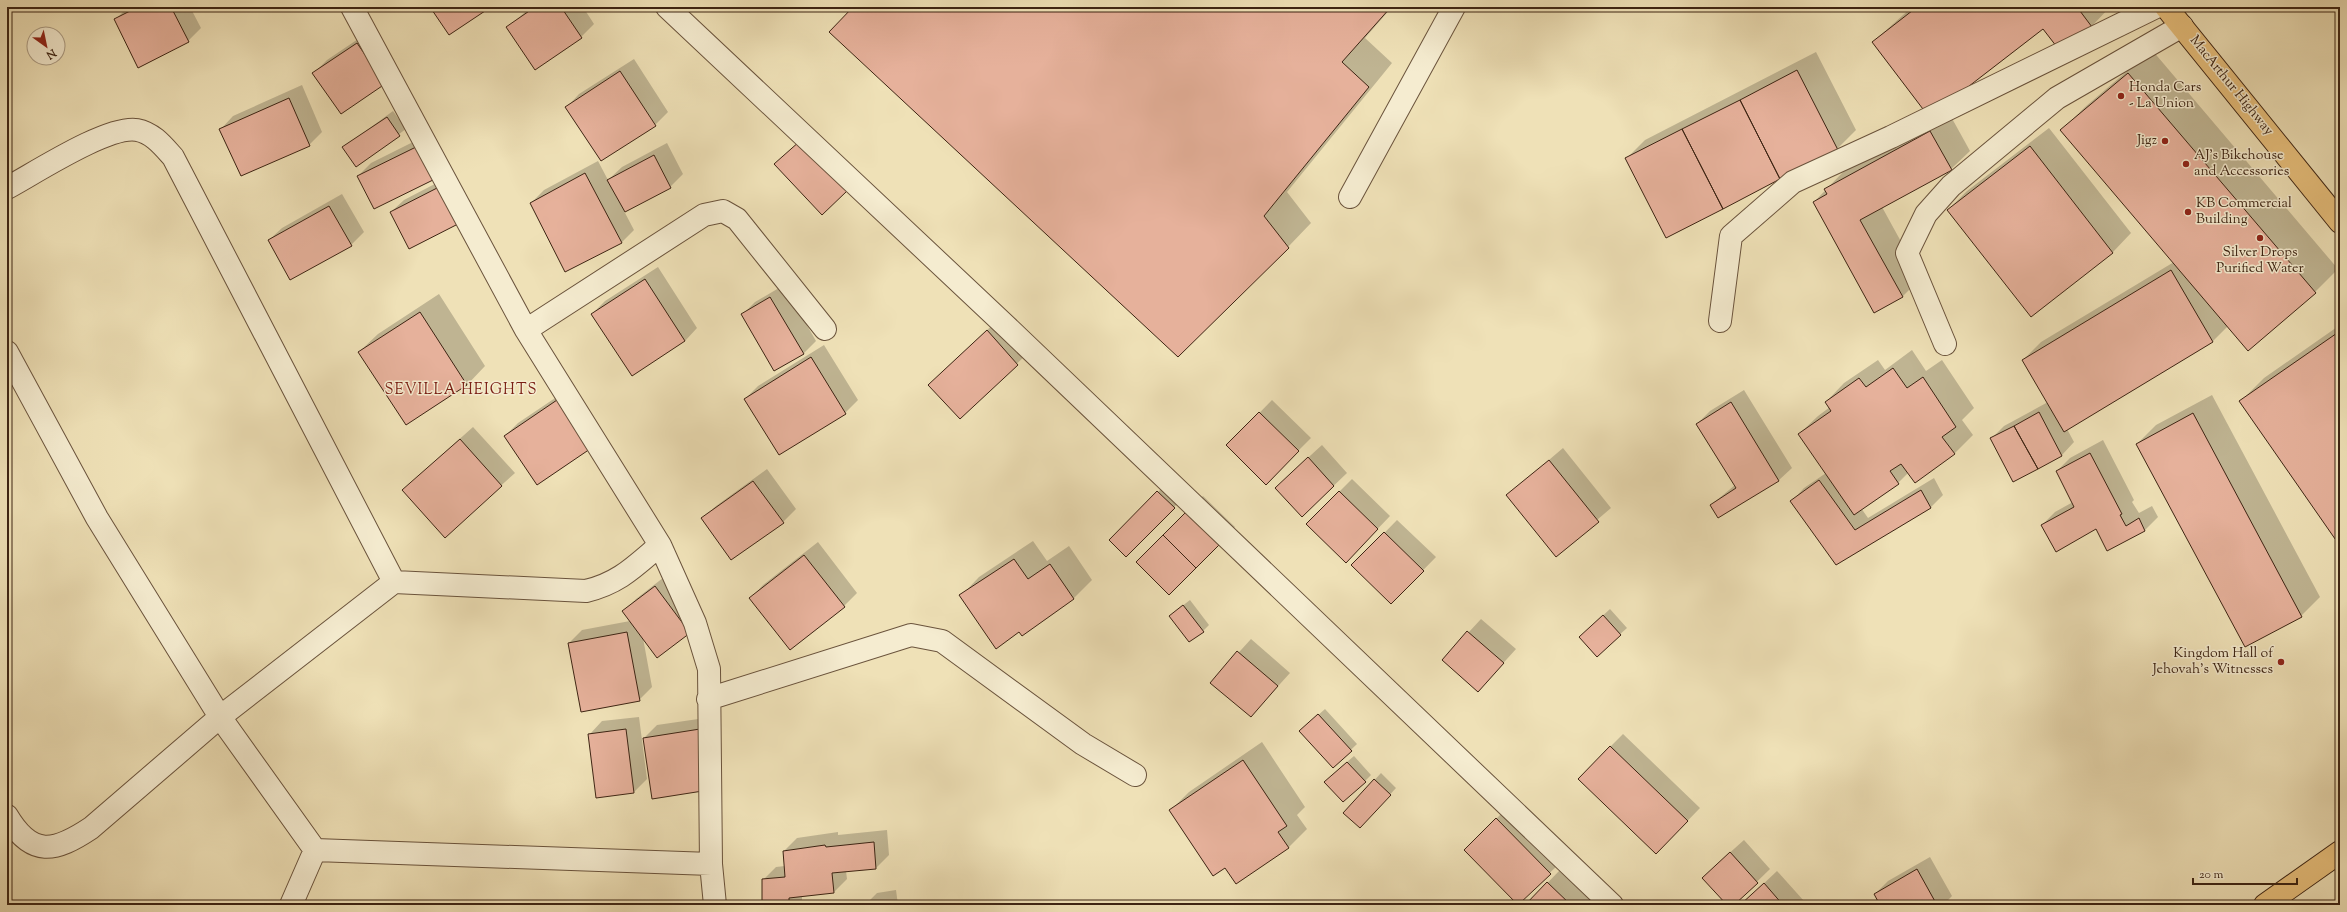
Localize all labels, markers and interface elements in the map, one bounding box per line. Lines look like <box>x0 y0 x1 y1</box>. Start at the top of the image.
north arrow <box>26 26 66 66</box>
street label: MacArthur Highway <box>2184 32 2278 140</box>
text: N <box>43 44 60 63</box>
place label: Honda Cars - La Union <box>2129 78 2201 114</box>
marker: Honda Cars - La Union <box>2116 91 2126 101</box>
place label: Jigz <box>2136 131 2157 151</box>
marker: Jigz <box>2160 136 2170 146</box>
place label: AJ's Bikehouse and Accessories <box>2194 146 2289 182</box>
marker: AJ's Bikehouse and Accessories <box>2181 159 2191 169</box>
place label: KB Commercial Building <box>2196 194 2292 230</box>
marker: KB Commercial Building <box>2183 207 2193 217</box>
marker: Silver Drops Purified Water <box>2255 233 2265 243</box>
place label: Silver Drops Purified Water <box>2216 243 2305 279</box>
district label: SEVILLA HEIGHTS <box>385 380 537 401</box>
place label: Kingdom Hall of Jehovah's Witnesses <box>2151 644 2274 680</box>
marker: Kingdom Hall of Jehovah's Witnesses <box>2276 657 2286 667</box>
scale bar <box>2193 860 2297 886</box>
text: 20 m <box>2199 866 2224 884</box>

